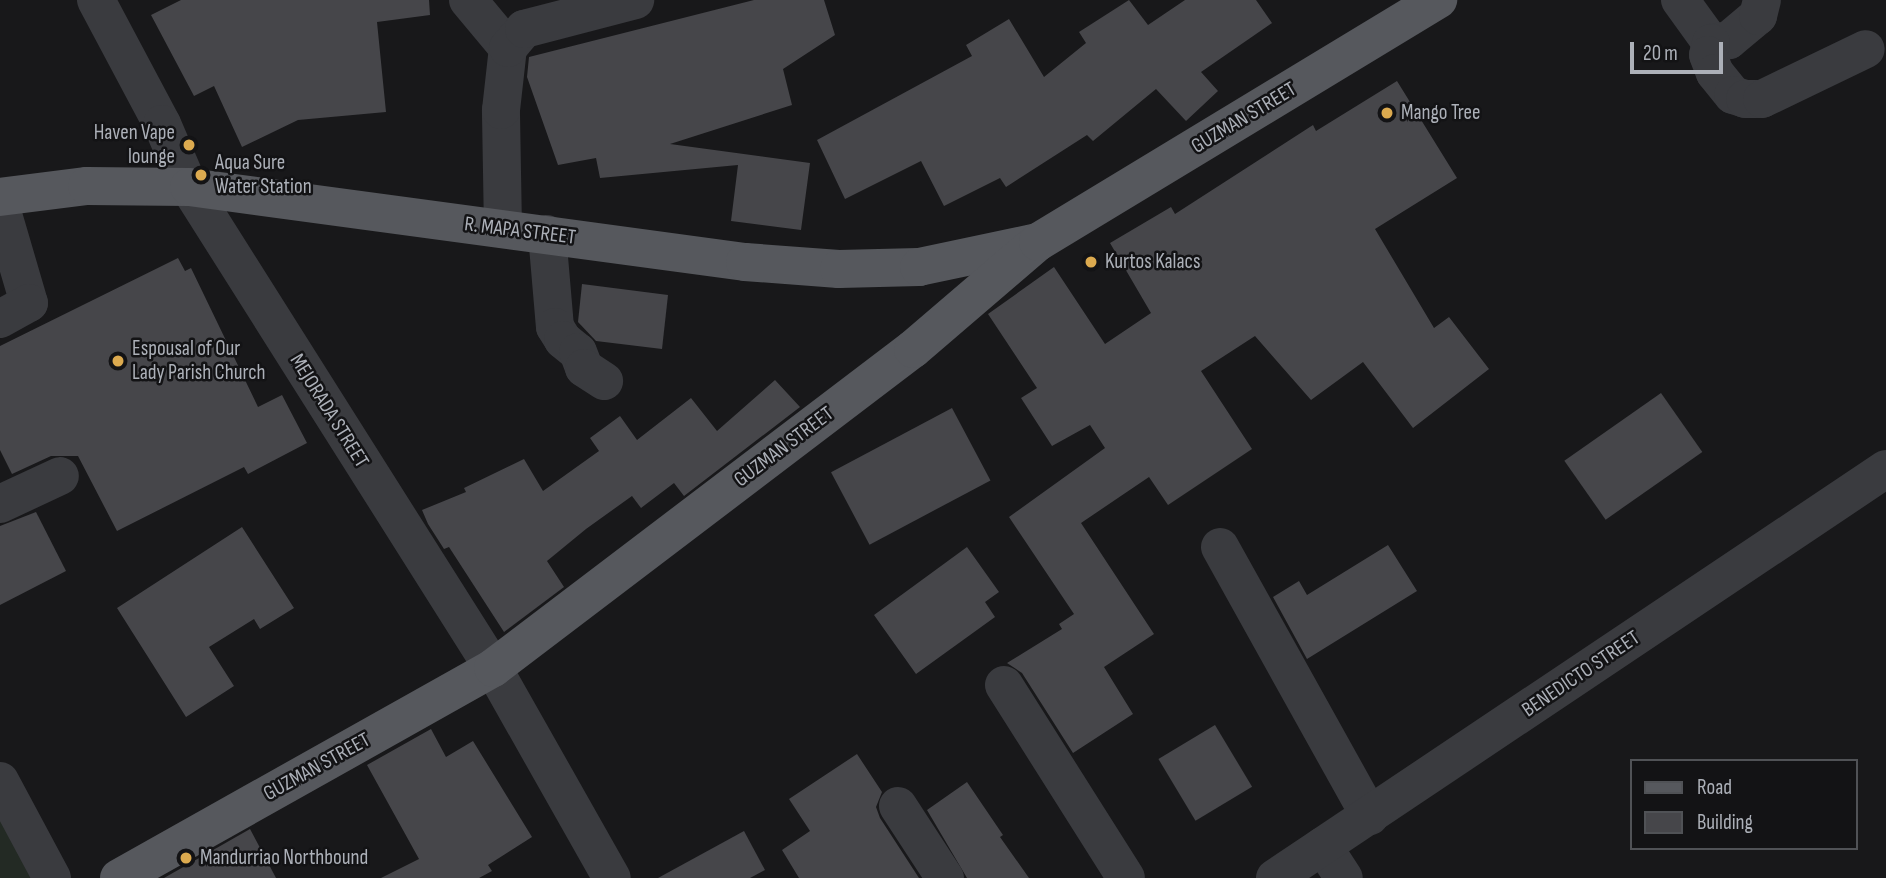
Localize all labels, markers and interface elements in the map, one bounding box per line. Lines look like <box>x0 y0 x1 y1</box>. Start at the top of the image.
scale bar <box>1634 28 1727 72</box>
text: 20 m <box>1643 41 1678 66</box>
street label: GUZMAN STREET <box>1187 77 1301 159</box>
place label: Mango Tree <box>1401 100 1480 126</box>
marker: Mango Tree <box>1379 105 1395 121</box>
place label: Haven Vape lounge <box>94 120 175 170</box>
marker: Haven Vape lounge <box>181 137 197 153</box>
place label: Aqua Sure Water Station <box>215 150 312 200</box>
marker: Aqua Sure Water Station <box>193 167 209 183</box>
street label: R. MAPA STREET <box>463 212 577 250</box>
place label: Kurtos Kalacs <box>1105 249 1201 275</box>
marker: Kurtos Kalacs <box>1083 254 1099 270</box>
place label: Espousal of Our Lady Parish Church <box>132 336 266 386</box>
street label: MEJORADA STREET <box>284 349 374 473</box>
marker: Espousal of Our Lady Parish Church <box>110 353 126 369</box>
street label: GUZMAN STREET <box>729 401 839 493</box>
street label: BENEDICTO STREET <box>1517 625 1645 723</box>
street label: GUZMAN STREET <box>259 727 375 807</box>
legend <box>1630 759 1858 850</box>
text: Road <box>1697 775 1732 800</box>
text: Building <box>1697 810 1753 835</box>
place label: Mandurriao Northbound <box>200 845 368 871</box>
marker: Mandurriao Northbound <box>178 850 194 866</box>

